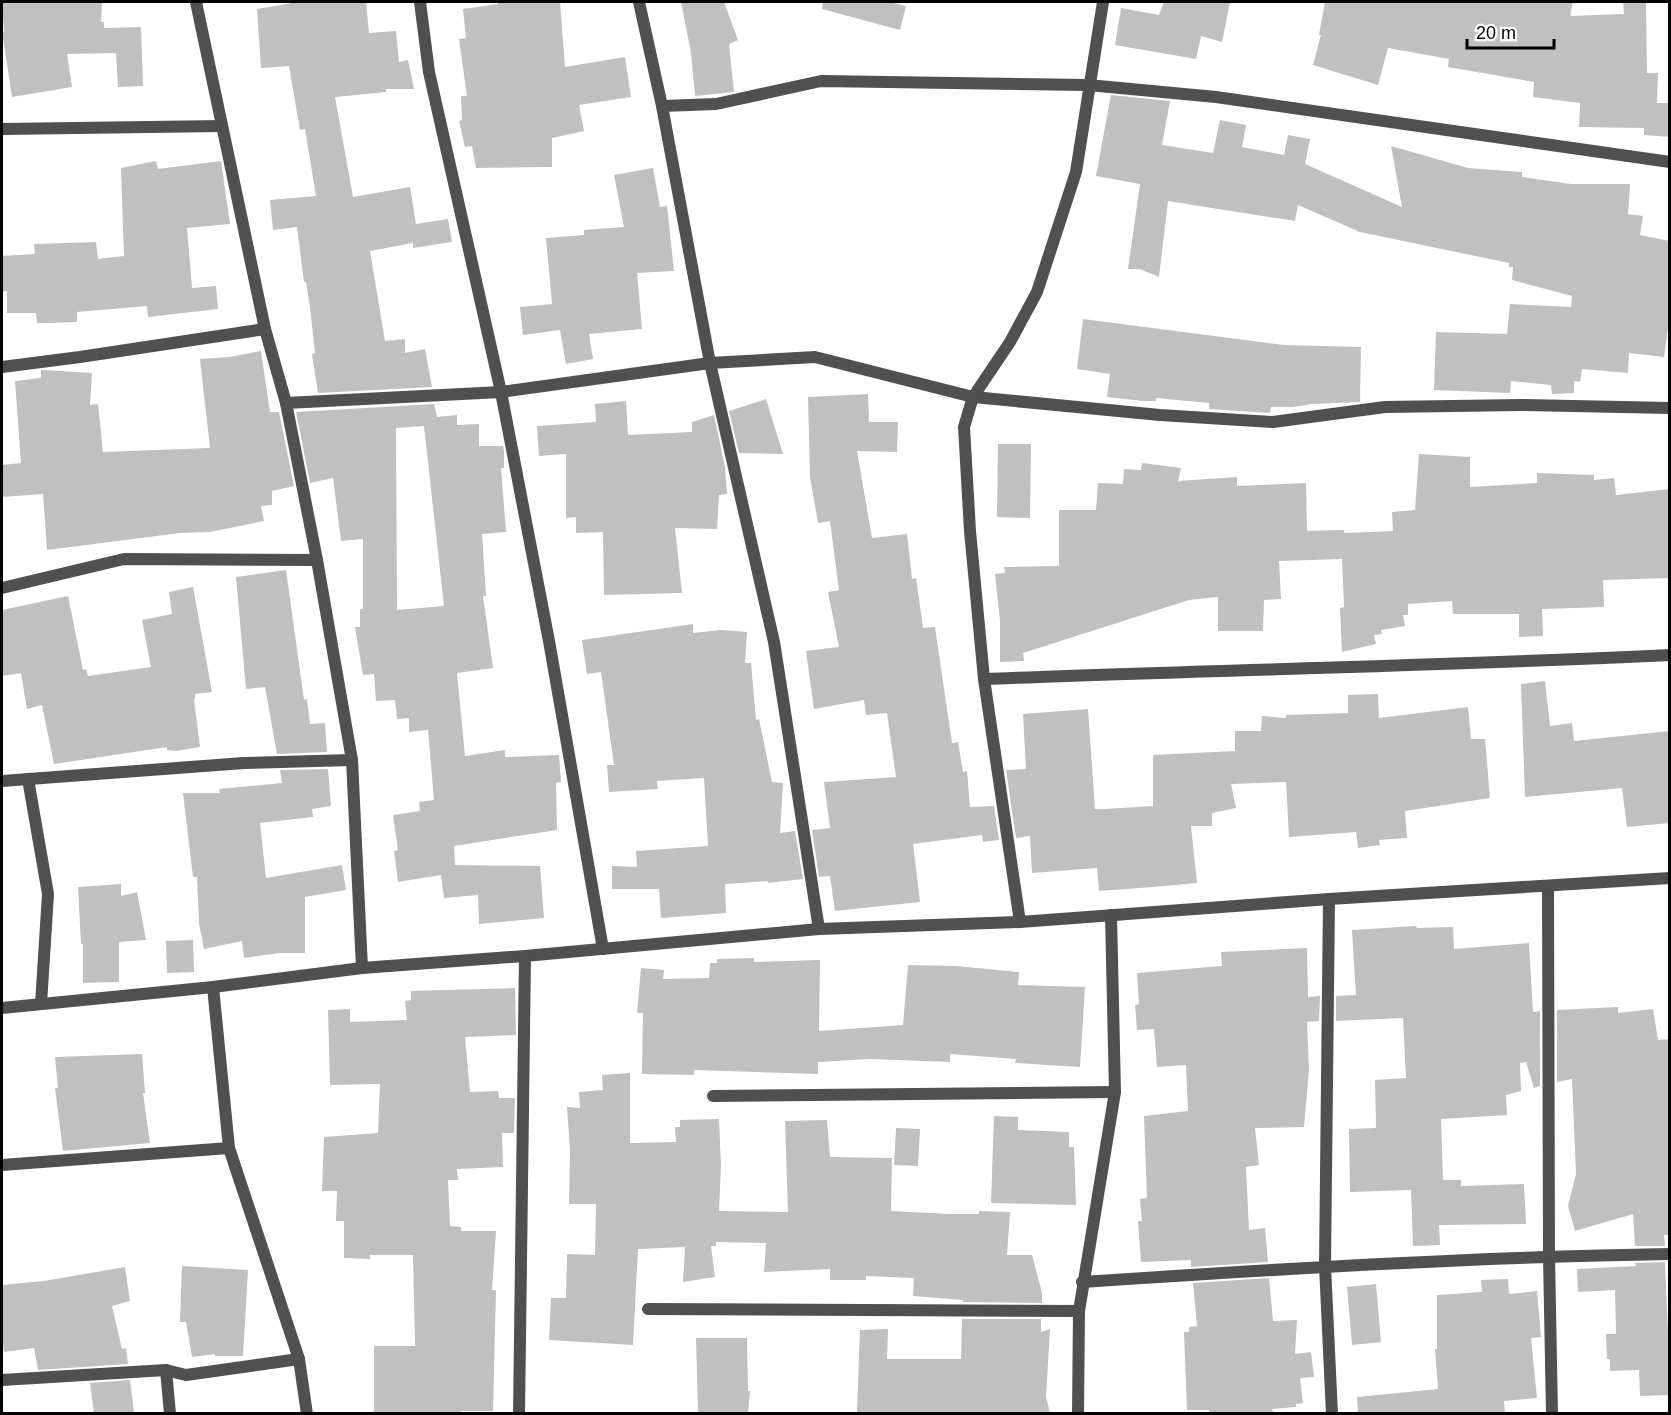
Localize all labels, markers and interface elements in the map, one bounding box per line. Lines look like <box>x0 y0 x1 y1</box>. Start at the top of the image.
scale bar <box>1467 12 1554 50</box>
text: 20 m <box>1476 23 1516 43</box>

